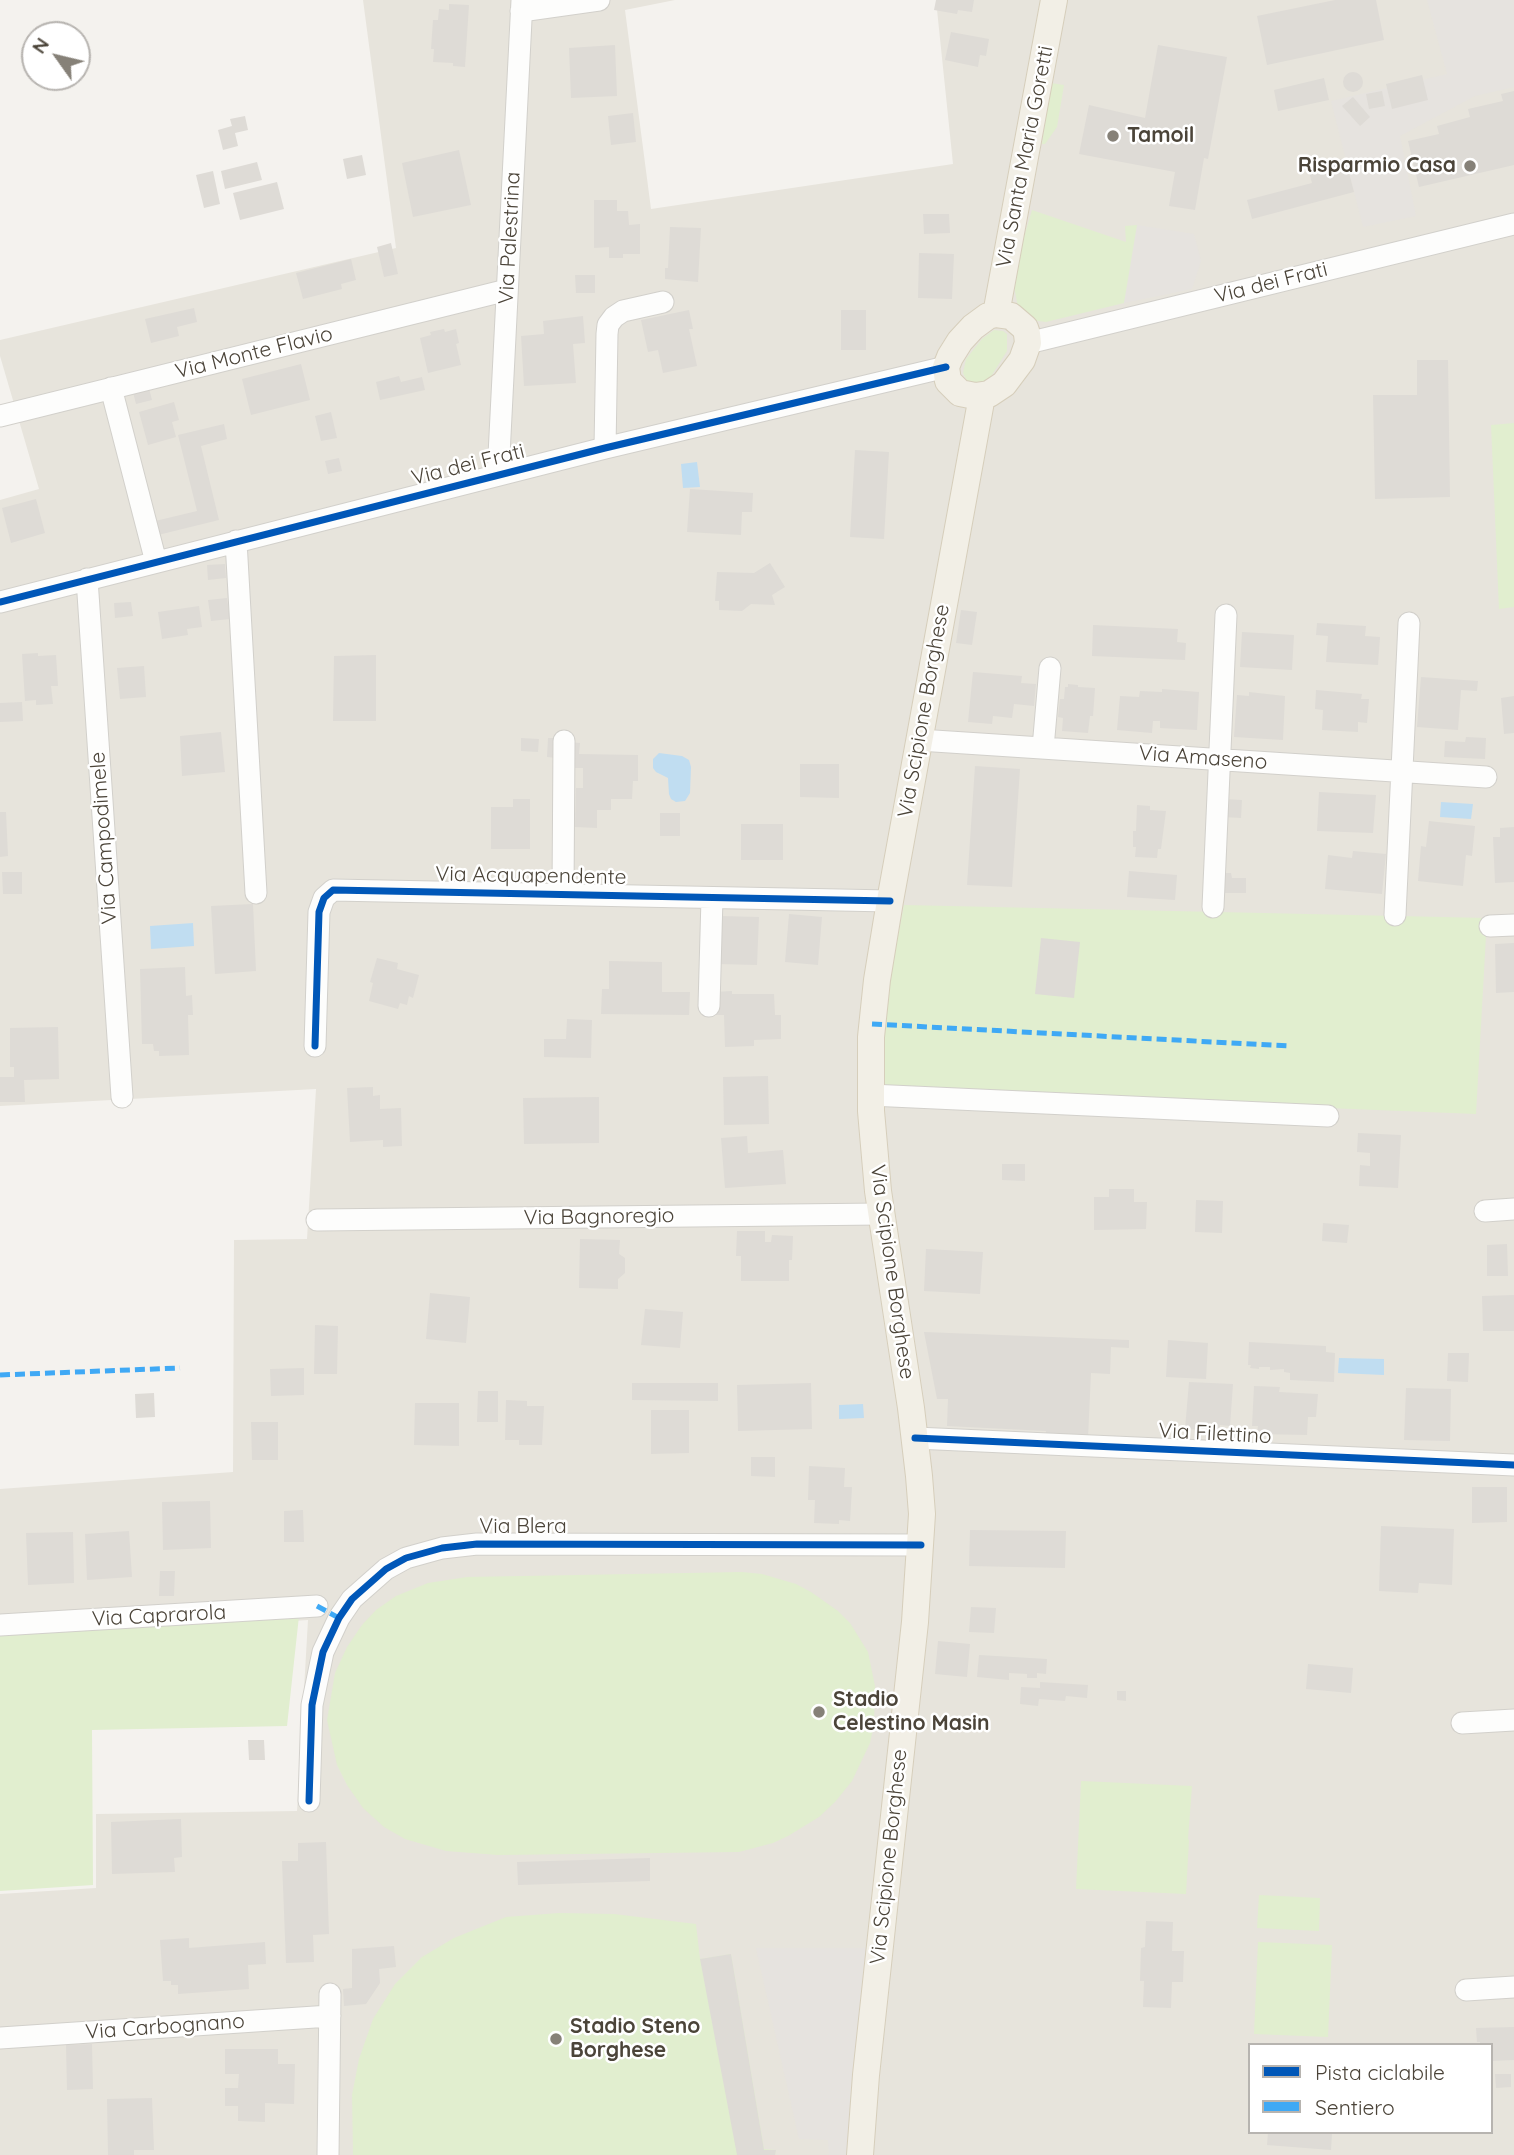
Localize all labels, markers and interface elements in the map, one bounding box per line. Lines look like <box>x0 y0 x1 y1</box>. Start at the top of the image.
north arrow <box>21 21 91 91</box>
text: N <box>26 33 54 58</box>
street label: Via Santa Maria Goretti <box>991 44 1059 270</box>
place label: Tamoil <box>1127 123 1194 149</box>
marker: Tamoil <box>1105 128 1121 144</box>
place label: Risparmio Casa <box>1298 153 1456 179</box>
marker: Risparmio Casa <box>1462 158 1478 174</box>
street label: Via Palestrina <box>494 171 526 305</box>
street label: Via dei Frati <box>1212 257 1330 309</box>
street label: Via Monte Flavio <box>173 321 335 385</box>
street label: Via dei Frati <box>409 439 527 491</box>
street label: Via Scipione Borghese <box>893 602 955 820</box>
street label: Via Amaseno <box>1138 741 1268 775</box>
street label: Via Campodimele <box>85 751 123 925</box>
street label: Via Acquapendente <box>435 862 627 890</box>
street label: Via Scipione Borghese <box>864 1163 920 1381</box>
street label: Via Bagnoregio <box>523 1203 675 1231</box>
street label: Via Filettino <box>1158 1418 1272 1450</box>
street label: Via Blera <box>479 1514 567 1540</box>
street label: Via Caprarola <box>91 1600 227 1632</box>
place label: Stadio Celestino Masin <box>833 1687 990 1737</box>
marker: Stadio Celestino Masin <box>811 1704 827 1720</box>
street label: Via Scipione Borghese <box>865 1748 913 1966</box>
street label: Via Carbognano <box>84 2009 246 2045</box>
place label: Stadio Steno Borghese <box>570 2014 700 2064</box>
marker: Stadio Steno Borghese <box>548 2031 564 2047</box>
legend <box>1248 2043 1493 2134</box>
text: Pista ciclabile <box>1315 2059 1445 2085</box>
text: Sentiero <box>1315 2094 1395 2120</box>

